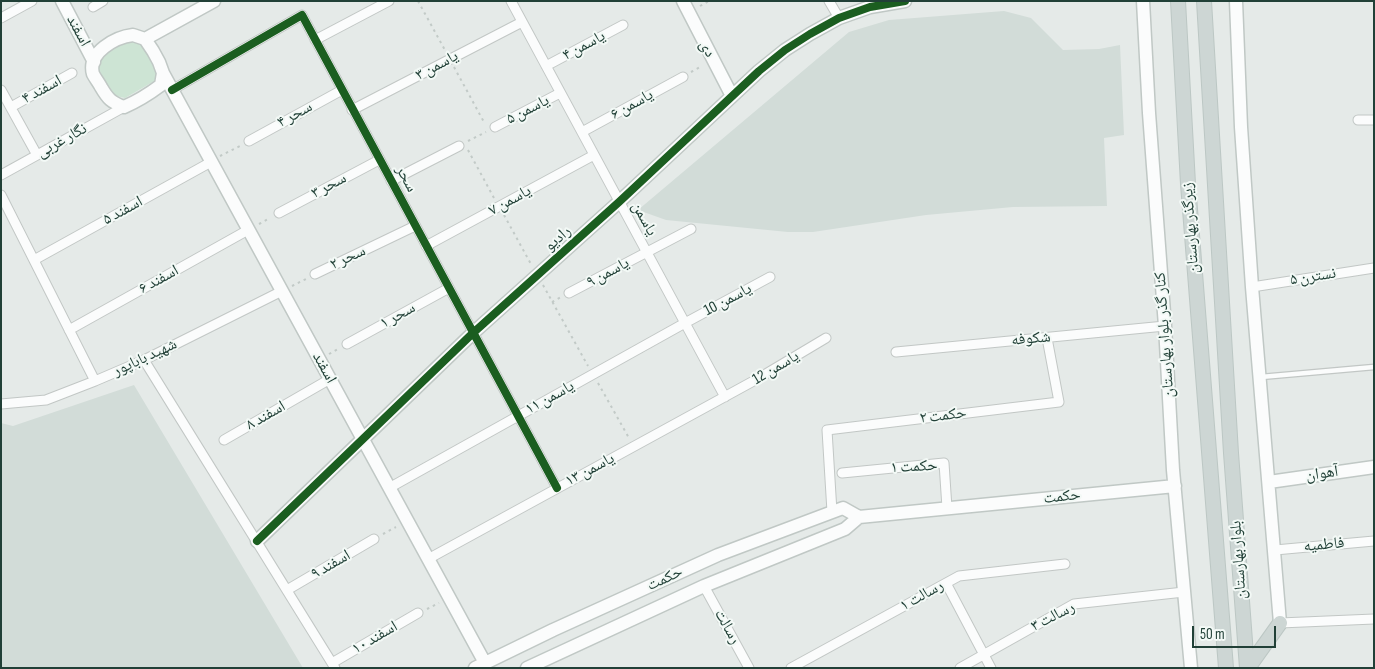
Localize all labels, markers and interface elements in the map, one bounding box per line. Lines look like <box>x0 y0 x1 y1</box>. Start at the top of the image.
street label: اسفند <box>62 12 94 50</box>
street label: یاسمن ۴ <box>559 27 609 65</box>
street label: دی <box>695 37 719 61</box>
street label: یاسمن ۳ <box>412 47 462 85</box>
street label: اسفند ۴ <box>19 71 65 109</box>
street label: یاسمن ۶ <box>607 86 657 124</box>
street label: یاسمن ۵ <box>503 91 553 129</box>
street label: سحر ۴ <box>274 98 316 132</box>
street label: نگار غربی <box>34 119 90 163</box>
street label: سحر <box>391 162 421 196</box>
street label: سحر ۳ <box>308 169 350 203</box>
street label: یاسمن ۷ <box>485 182 535 220</box>
street label: زیرگذر بهارستان <box>1178 182 1204 274</box>
street label: اسفند ۵ <box>100 192 146 230</box>
street label: یاسمن <box>627 199 661 239</box>
street label: رادیو <box>541 222 575 256</box>
street label: سحر ۲ <box>327 241 369 275</box>
street label: یاسمن ۹ <box>583 254 633 292</box>
street label: اسفند ۶ <box>136 261 182 299</box>
street label: نسترن ۵ <box>1289 264 1337 290</box>
street label: کنار گذر بلوار بهارستان <box>1151 272 1179 398</box>
street label: یاسمن 10 <box>701 279 755 321</box>
street label: سحر ۱ <box>377 299 419 333</box>
street label: شکوفه <box>1011 328 1051 350</box>
street label: شهید باباپور <box>110 335 180 381</box>
street label: یاسمن 12 <box>749 347 803 389</box>
street label: اسفند <box>308 349 340 387</box>
street label: یاسمن ۱۱ <box>522 377 578 419</box>
street label: اسفند ۸ <box>243 397 289 435</box>
street label: حکمت ۲ <box>919 404 967 428</box>
street label: یاسمن ۱۳ <box>562 449 618 491</box>
street label: حکمت ۱ <box>890 456 938 478</box>
street label: آهوان <box>1305 462 1339 486</box>
street label: حکمت <box>1042 486 1082 508</box>
street label: بلوار بهارستان <box>1227 520 1251 600</box>
street label: فاطمیه <box>1303 534 1345 556</box>
street label: اسفند ۹ <box>308 546 354 584</box>
street label: حکمت <box>644 562 686 596</box>
street label: رسالت ۱ <box>897 576 947 616</box>
street label: رسالت ۳ <box>1028 598 1078 636</box>
street label: رسالت <box>710 606 744 648</box>
scale bar <box>1195 616 1279 648</box>
street label: اسفند ۱۰ <box>349 617 401 659</box>
text: 50 m <box>1200 625 1225 644</box>

